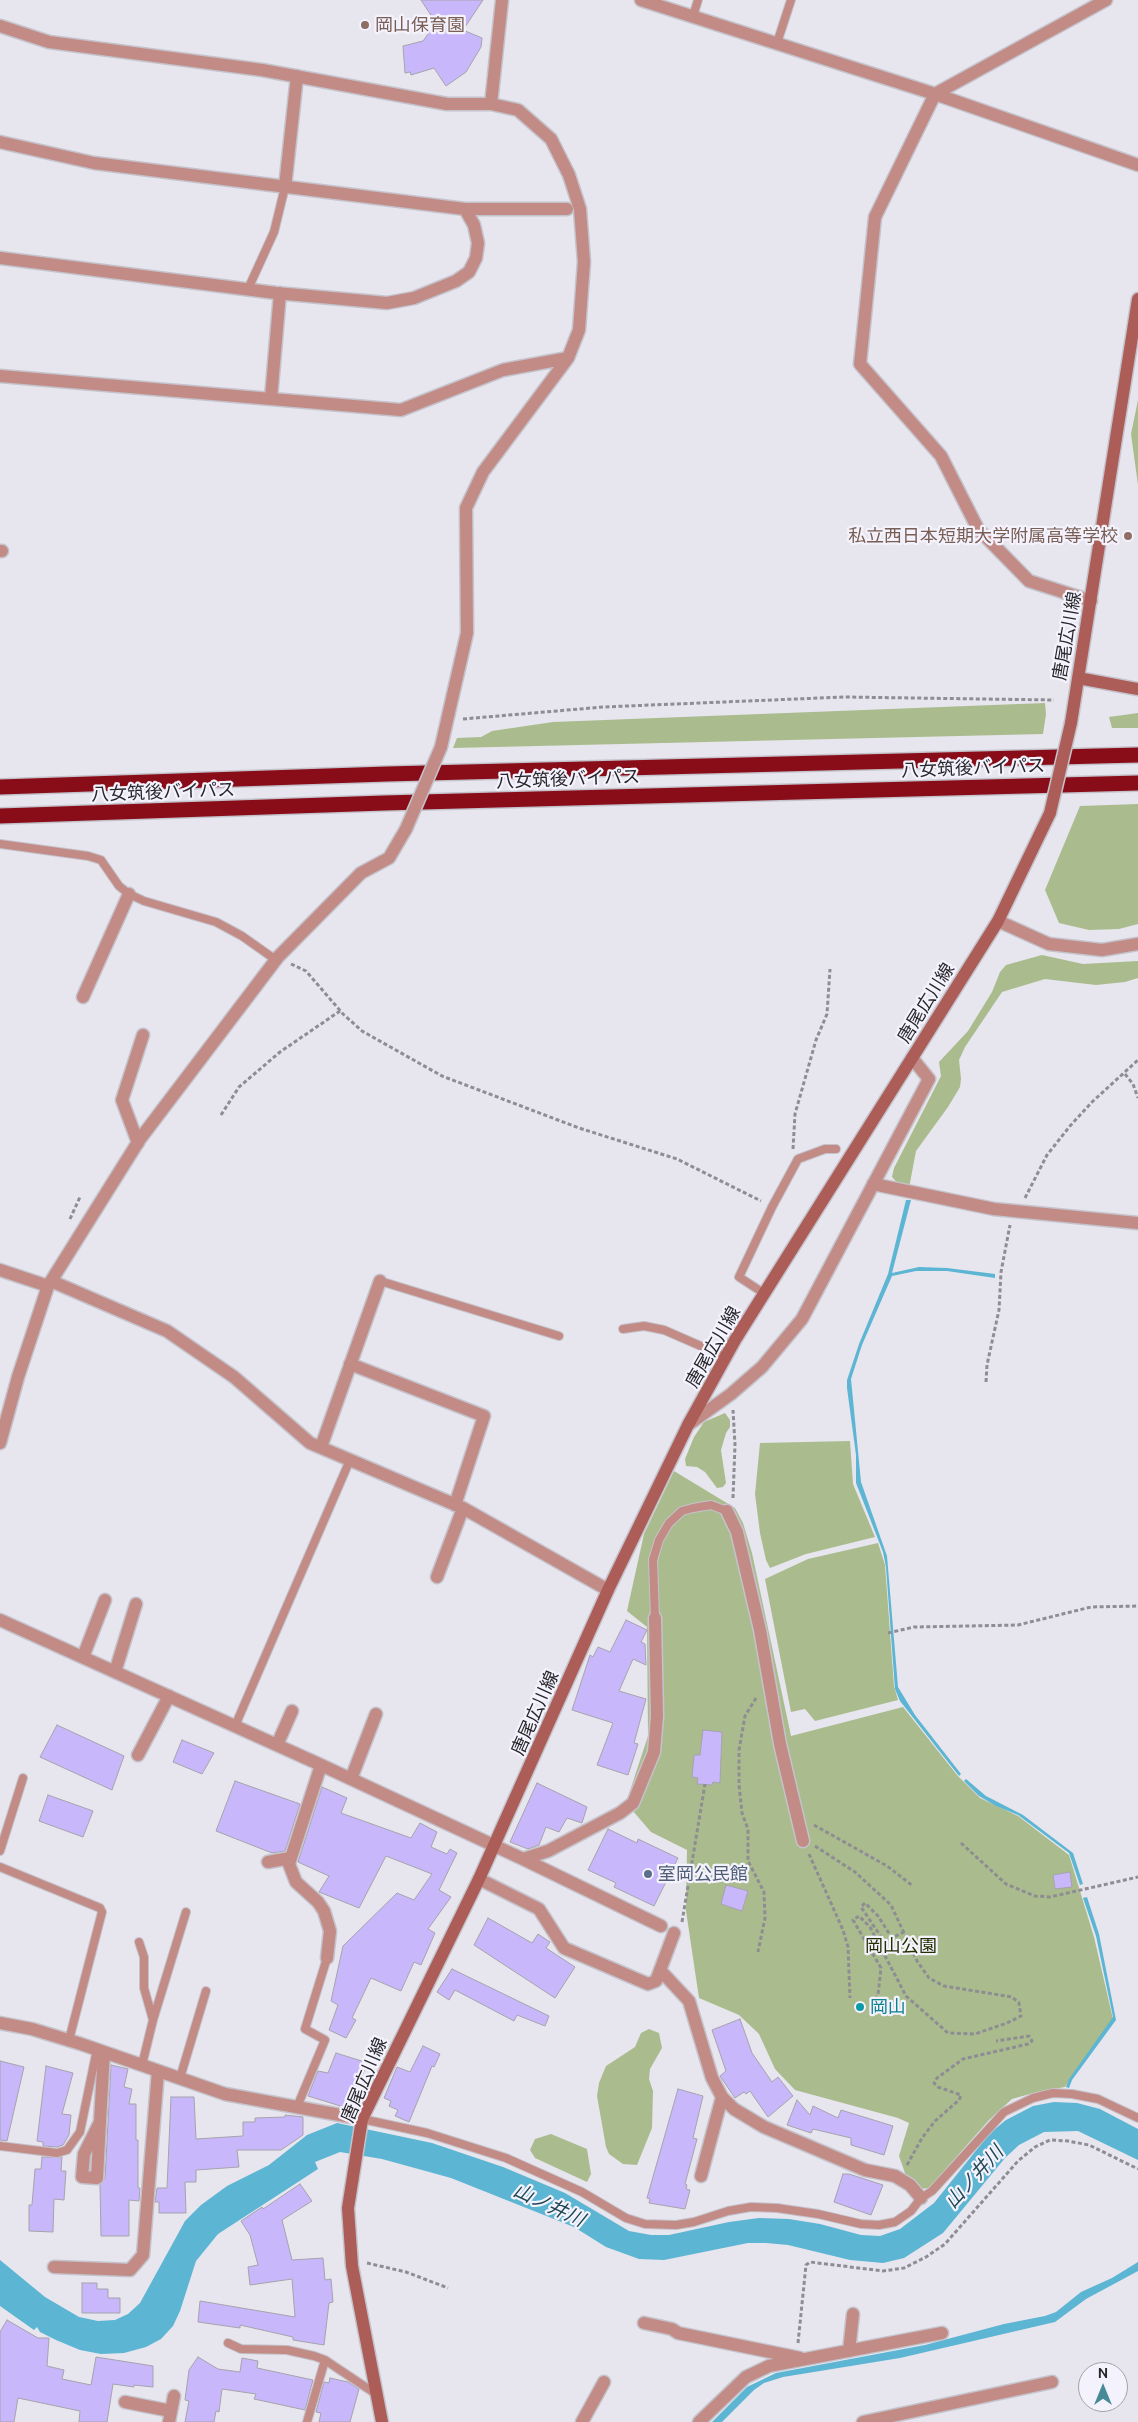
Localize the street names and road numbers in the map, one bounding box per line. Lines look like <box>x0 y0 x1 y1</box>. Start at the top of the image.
street label: 唐尾広川線 <box>1049 590 1085 682</box>
street label: 八女筑後バイパス <box>901 755 1045 781</box>
street label: 八女筑後バイパス <box>496 766 640 792</box>
street label: 八女筑後バイパス <box>91 779 235 805</box>
street label: 唐尾広川線 <box>893 959 959 1047</box>
street label: 唐尾広川線 <box>681 1303 745 1391</box>
street label: 唐尾広川線 <box>507 1667 563 1759</box>
street label: 唐尾広川線 <box>336 2034 392 2126</box>

